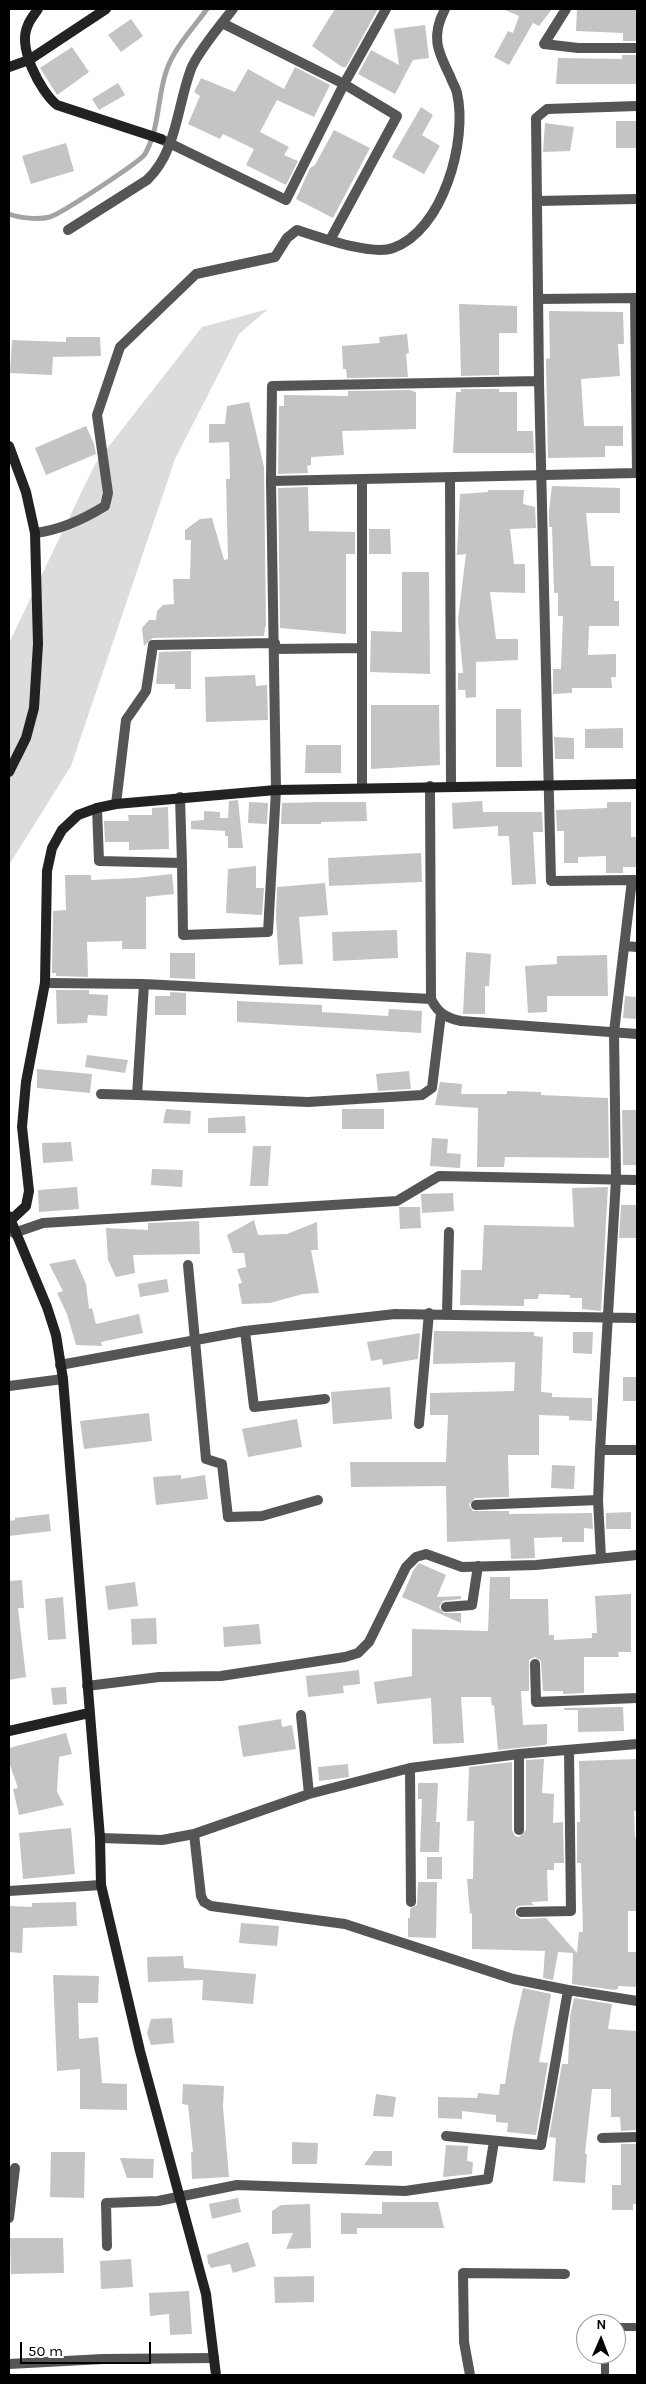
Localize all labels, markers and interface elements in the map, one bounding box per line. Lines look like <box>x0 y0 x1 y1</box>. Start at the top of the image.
north arrow <box>576 2314 626 2364</box>
text: N <box>596 2316 606 2333</box>
scale bar <box>22 2332 154 2364</box>
text: 50 m <box>28 2342 63 2360</box>

